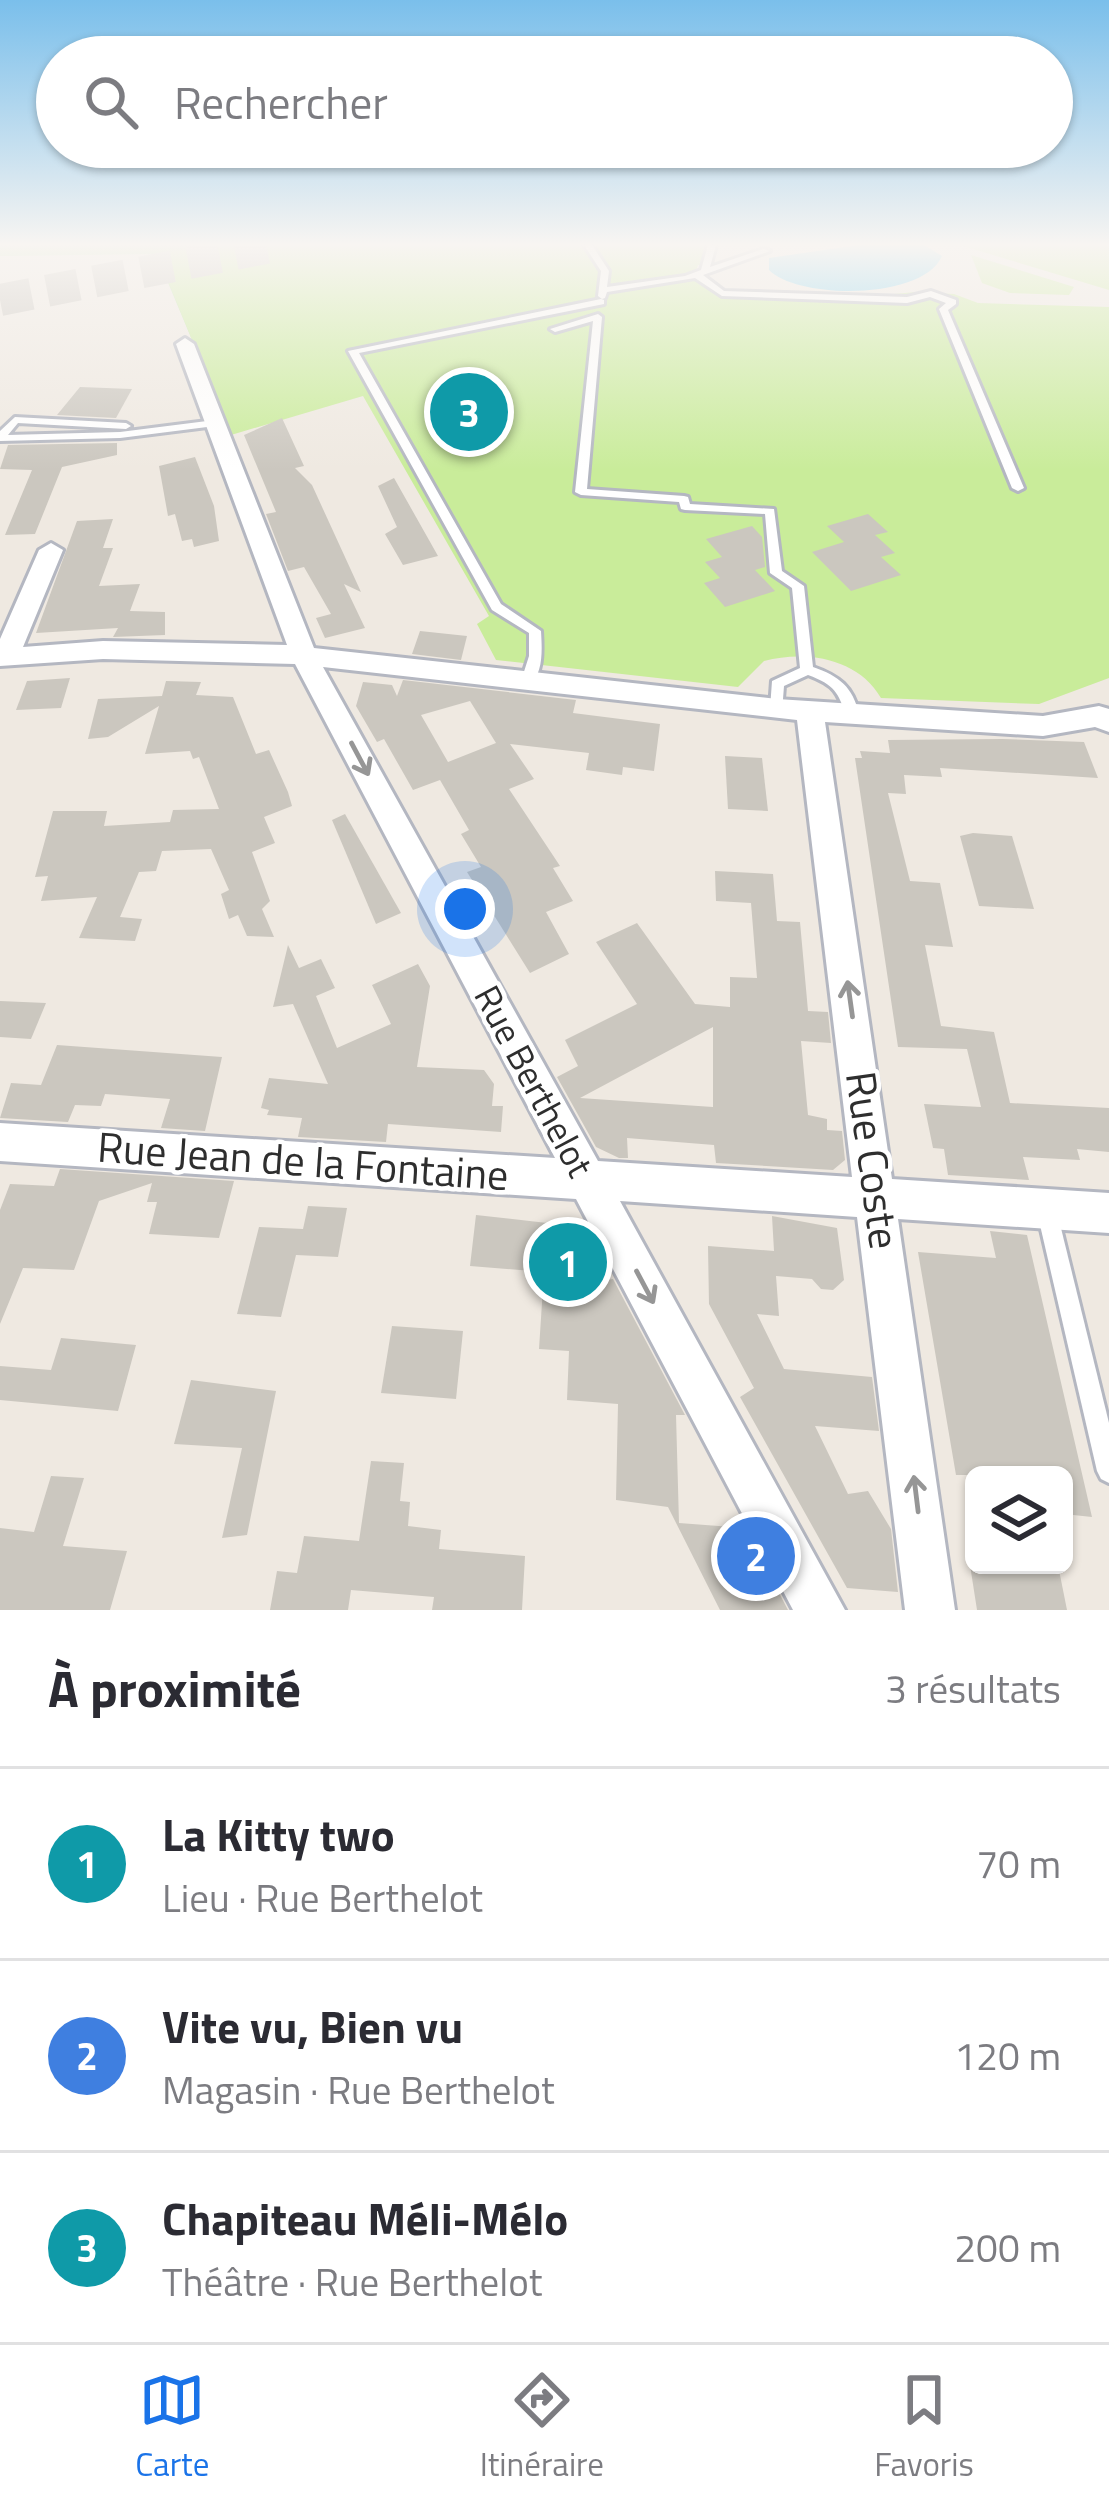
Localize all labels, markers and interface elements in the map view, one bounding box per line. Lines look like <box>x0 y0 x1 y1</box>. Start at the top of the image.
search box <box>36 36 1073 168</box>
text: Rechercher <box>174 68 388 136</box>
icon: search <box>78 69 144 135</box>
pin: 3 <box>430 367 508 457</box>
one-way arrow <box>349 740 372 775</box>
your location <box>435 879 495 939</box>
street label: Rue Berthelot <box>461 975 608 1187</box>
one-way arrow <box>838 980 861 1019</box>
street label: Rue Coste <box>830 1067 918 1253</box>
street label: Rue Jean de la Fontaine <box>95 1114 511 1206</box>
pin: 1 <box>529 1217 607 1307</box>
one-way arrow <box>634 1268 657 1303</box>
map controls <box>965 1466 1073 1574</box>
button: layers <box>965 1466 1073 1574</box>
one-way arrow <box>904 1475 926 1514</box>
pin: 2 <box>717 1511 795 1601</box>
text: À proximité <box>48 1649 301 1727</box>
text: 3 résultats <box>885 1659 1061 1718</box>
text: La Kitty two <box>162 1800 395 1868</box>
text: 1 <box>76 1834 98 1893</box>
text: 70 m <box>976 1834 1061 1893</box>
text: Lieu · Rue Berthelot <box>162 1868 483 1927</box>
text: Vite vu, Bien vu <box>162 1992 463 2060</box>
text: 2 <box>76 2026 98 2085</box>
text: 120 m <box>954 2026 1061 2085</box>
text: Magasin · Rue Berthelot <box>162 2060 555 2119</box>
text: Chapiteau Méli-Mélo <box>162 2184 568 2252</box>
text: 3 <box>76 2218 98 2277</box>
text: 200 m <box>954 2218 1061 2277</box>
text: Théâtre · Rue Berthelot <box>162 2252 542 2311</box>
tab: Carte <box>135 2367 209 2489</box>
tab: Itinéraire <box>480 2367 604 2489</box>
tab: Favoris <box>874 2367 974 2489</box>

